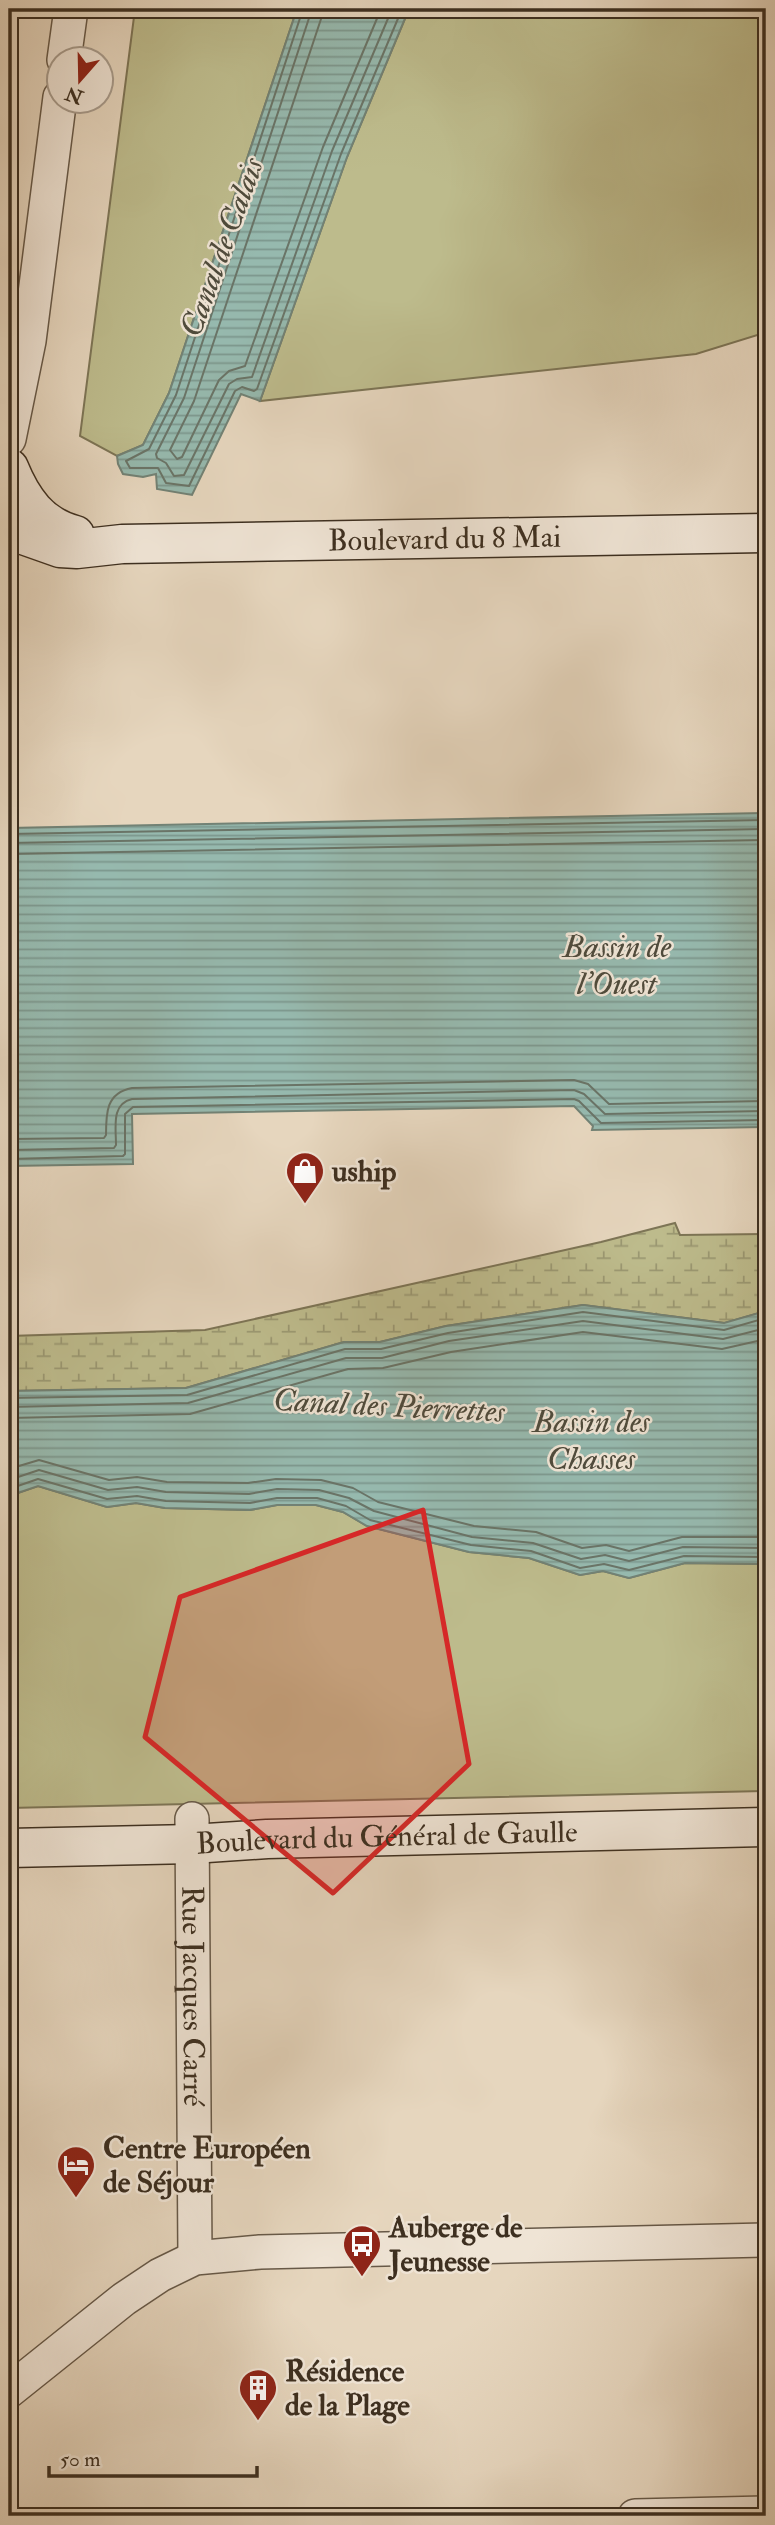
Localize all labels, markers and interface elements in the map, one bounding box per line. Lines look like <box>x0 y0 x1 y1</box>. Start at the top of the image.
north arrow <box>46 46 116 116</box>
text: N <box>62 81 88 110</box>
water label: Canal de Calais <box>171 151 273 342</box>
street label: Boulevard du 8 Mai <box>328 519 562 559</box>
water label: Bassin de l'Ouest <box>561 927 672 1004</box>
shop icon: uship <box>284 1150 326 1205</box>
place label: uship <box>331 1153 397 1190</box>
water label: Canal des Pierrettes <box>272 1380 507 1432</box>
water label: Bassin des Chasses <box>530 1402 651 1479</box>
street label: Boulevard du Général de Gaulle <box>195 1814 578 1863</box>
street label: Rue Jacques Carré <box>173 1885 212 2107</box>
place label: Centre Européen de Séjour <box>103 2130 311 2201</box>
hotel icon: Centre Européen de Séjour <box>55 2144 97 2199</box>
place label: Auberge de Jeunesse <box>387 2209 523 2280</box>
bus stop icon: Auberge de Jeunesse <box>341 2223 383 2278</box>
place label: Résidence de la Plage <box>285 2353 410 2424</box>
building icon: Résidence de la Plage <box>237 2367 279 2422</box>
scale bar <box>49 2434 257 2478</box>
text: 50 m <box>60 2446 101 2473</box>

